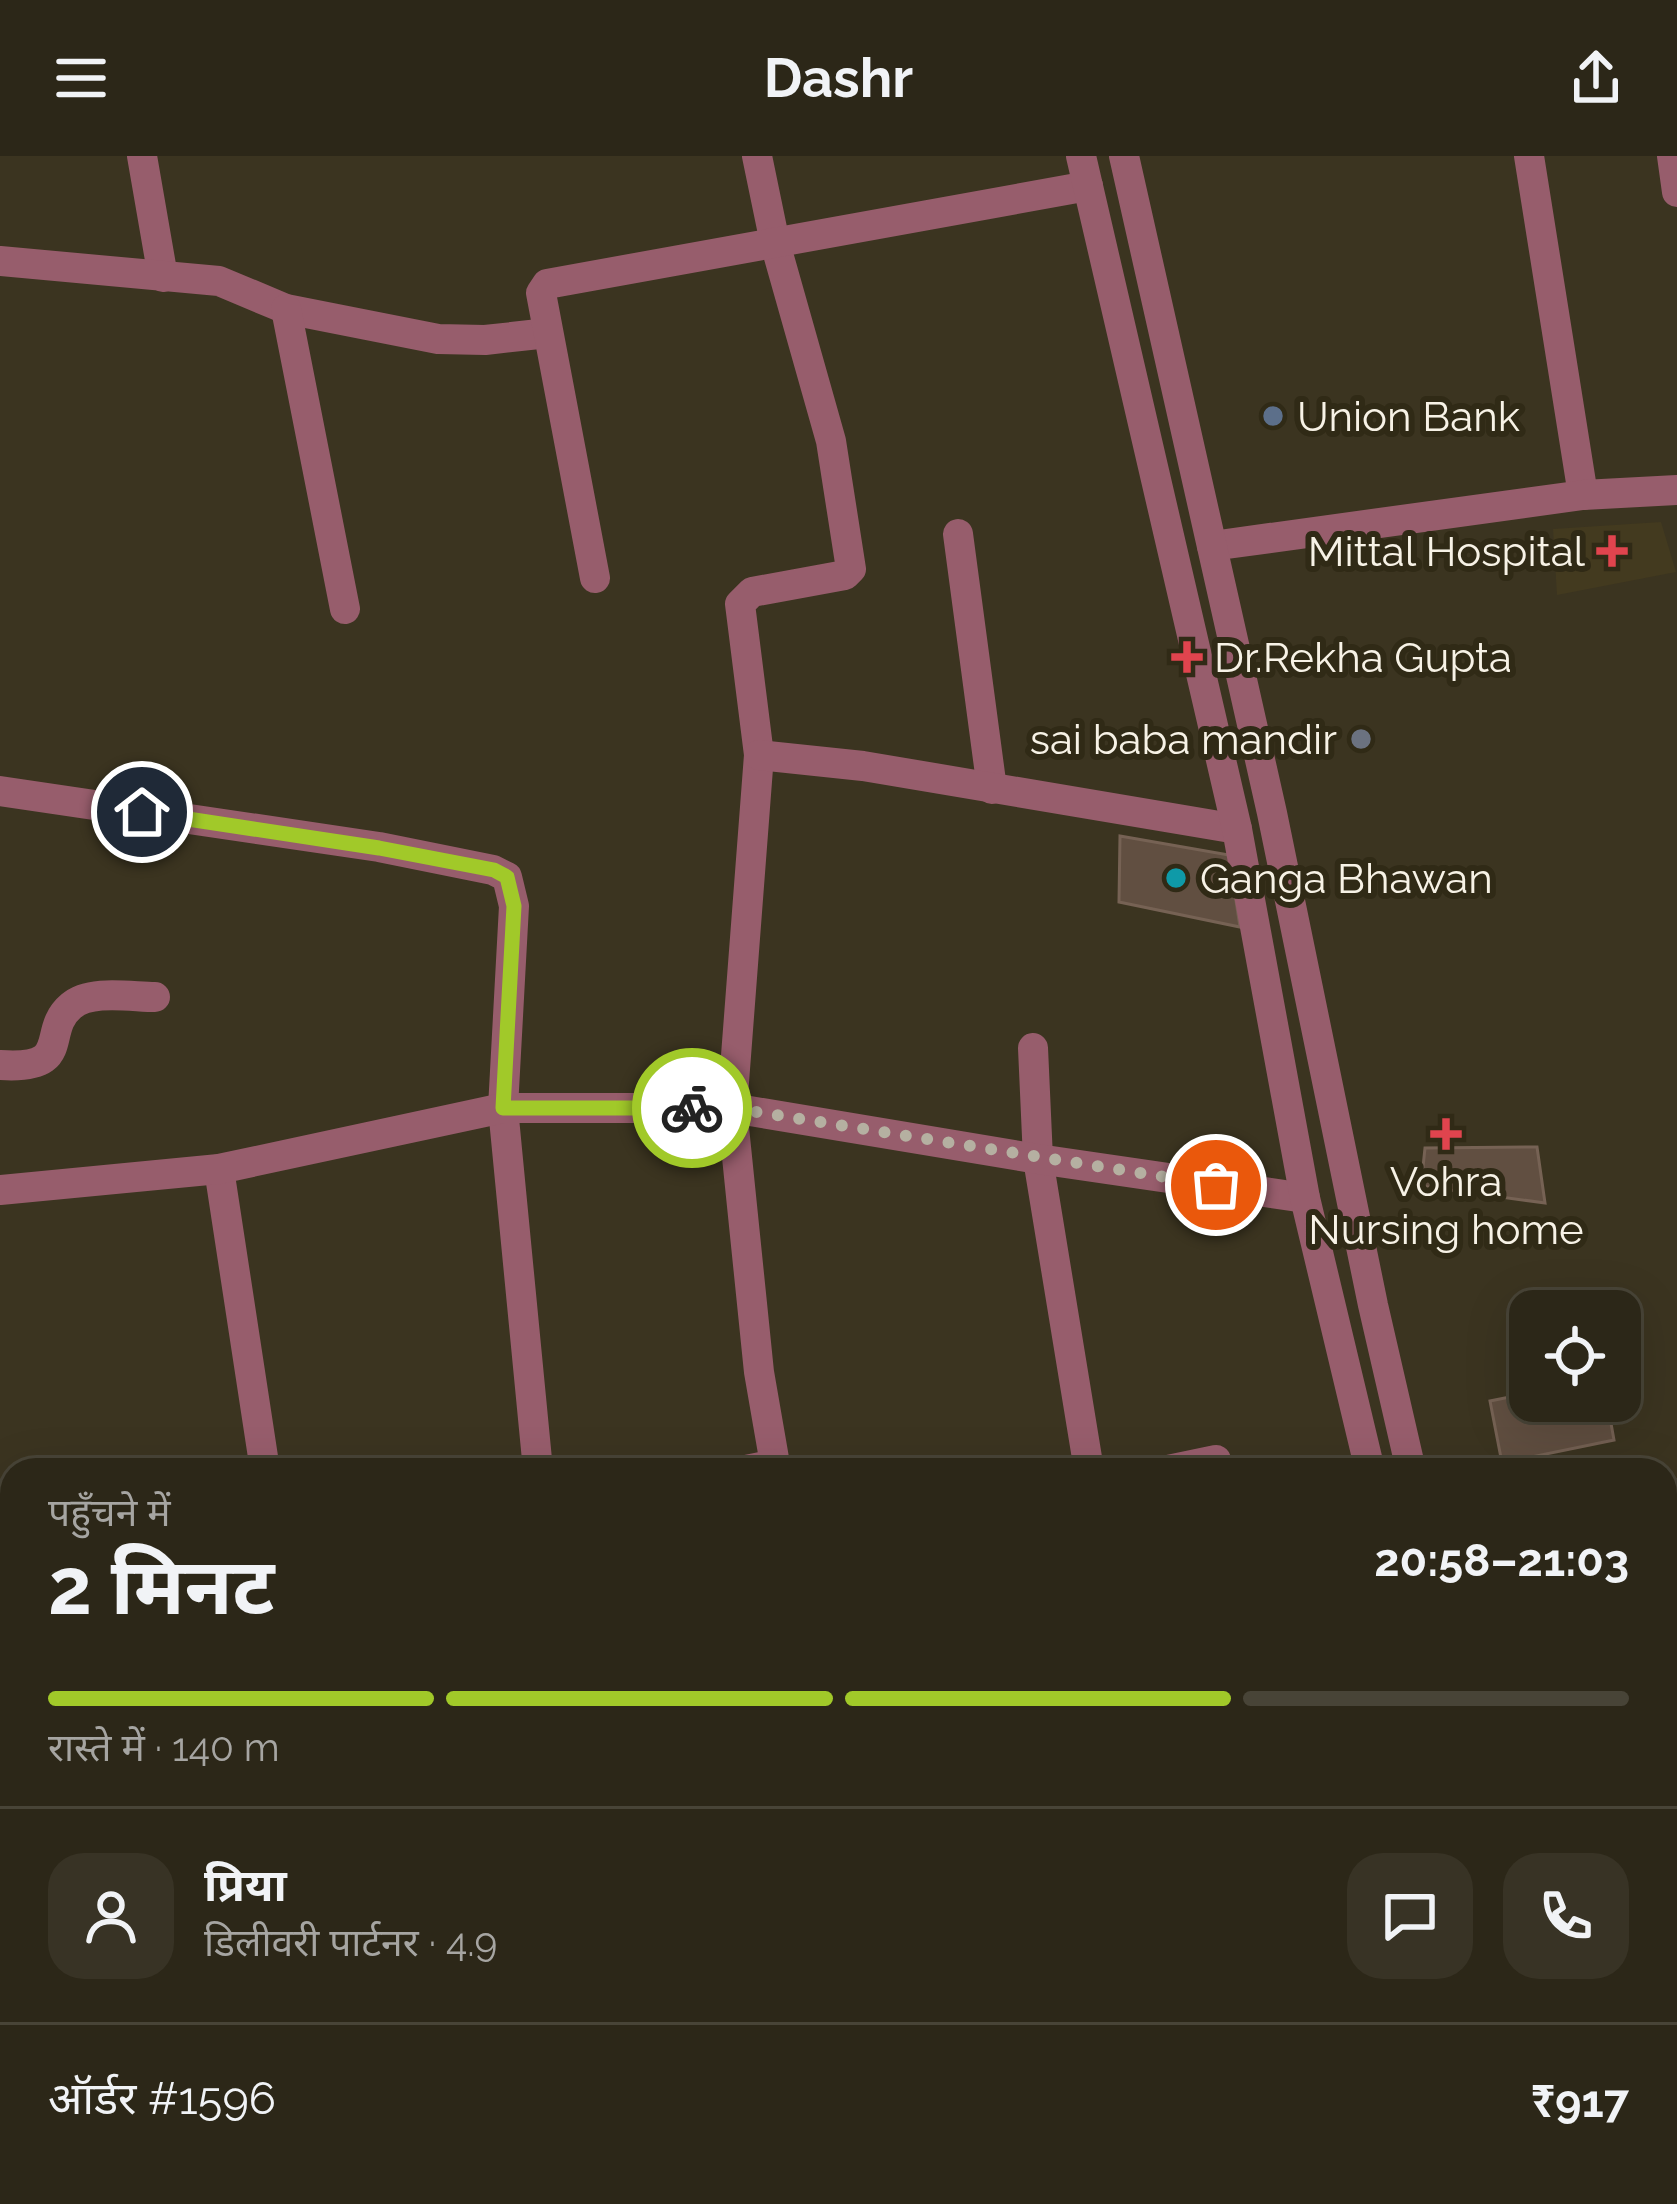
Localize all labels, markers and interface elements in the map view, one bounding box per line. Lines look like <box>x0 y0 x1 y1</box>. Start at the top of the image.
icon: menu <box>48 45 114 111</box>
icon: share <box>1563 45 1629 111</box>
text: Dashr <box>764 46 913 110</box>
place label: Union Bank <box>1297 392 1520 441</box>
marker: Union Bank <box>1260 403 1286 429</box>
place label: Mittal Hospital <box>1308 527 1586 576</box>
marker: Mittal Hospital <box>1596 535 1628 567</box>
place label: Dr.Rekha Gupta <box>1214 633 1512 682</box>
marker: Dr.Rekha Gupta <box>1171 641 1203 673</box>
place label: sai baba mandir <box>1030 715 1337 764</box>
marker: sai baba mandir <box>1348 726 1374 752</box>
pin <box>91 761 193 863</box>
icon: home <box>109 779 175 845</box>
place label: Ganga Bhawan <box>1200 854 1493 903</box>
marker: Ganga Bhawan <box>1163 865 1189 891</box>
courier <box>632 1048 752 1168</box>
icon: bike <box>659 1075 725 1141</box>
marker: Vohra Nursing home <box>1430 1118 1462 1150</box>
pin <box>1165 1134 1267 1236</box>
icon: bag <box>1183 1152 1249 1218</box>
place label: Vohra Nursing home <box>1308 1157 1584 1254</box>
map controls <box>1509 1290 1641 1422</box>
button: locate <box>1509 1290 1641 1422</box>
text: पहुँचने में <box>48 1489 171 1535</box>
text: 20:58–21:03 <box>1374 1534 1629 1587</box>
text: 2 मिनट <box>48 1541 274 1632</box>
text: रास्ते में · 140 m <box>48 1724 280 1770</box>
button: person <box>48 1853 174 1979</box>
button: chat <box>1347 1853 1473 1979</box>
button: phone <box>1503 1853 1629 1979</box>
text: प्रिया <box>204 1859 287 1912</box>
text: डिलीवरी पार्टनर · 4.9 <box>204 1919 497 1965</box>
text: ऑर्डर #1596 <box>48 2072 276 2125</box>
text: ₹917 <box>1531 2075 1629 2128</box>

